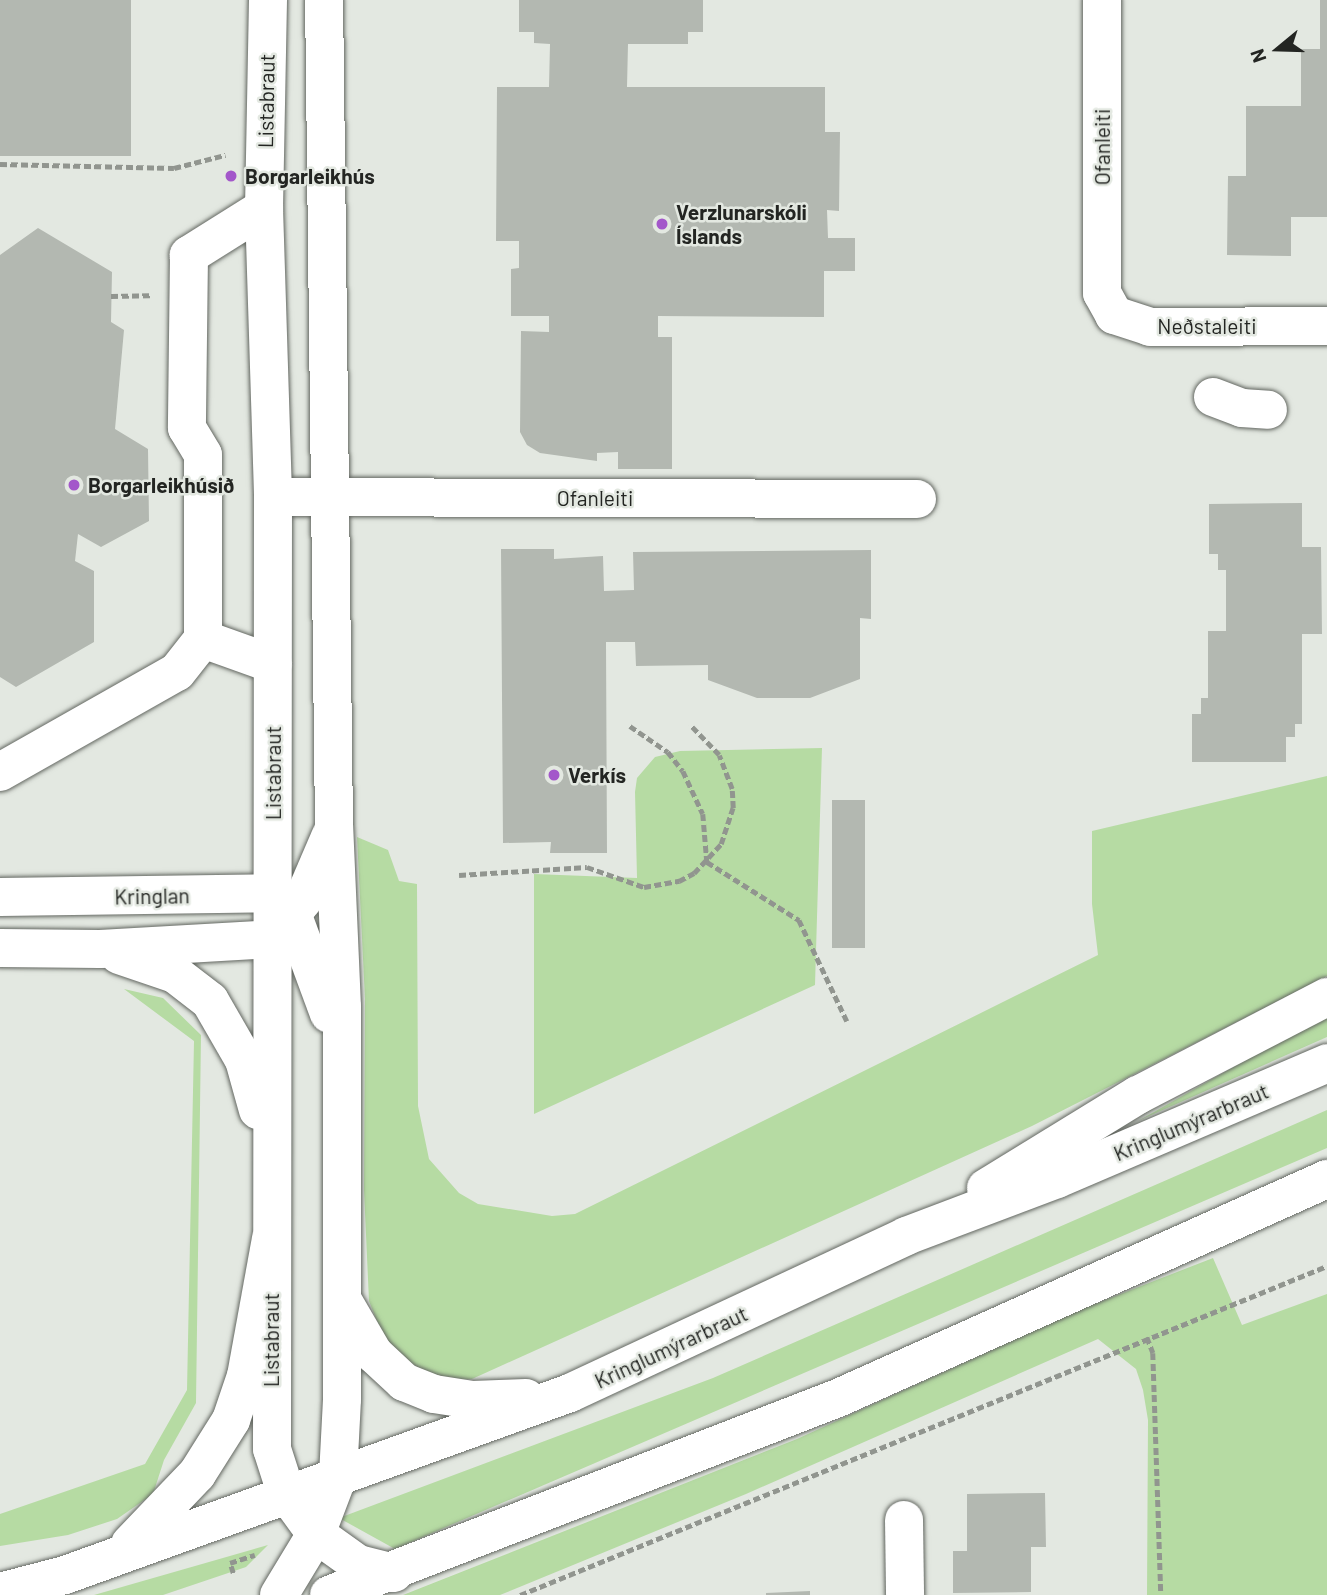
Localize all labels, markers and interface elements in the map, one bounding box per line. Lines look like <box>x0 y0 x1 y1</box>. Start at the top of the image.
north arrow <box>1243 14 1313 84</box>
text: N <box>1245 46 1271 66</box>
street label: Listabraut <box>253 54 279 148</box>
street label: Ofanleiti <box>1089 109 1115 185</box>
place label: Borgarleikhús <box>245 163 375 189</box>
marker: Borgarleikhús <box>223 168 239 184</box>
place label: Verzlunarskóli Íslands <box>676 199 807 249</box>
marker: Verzlunarskóli Íslands <box>654 216 670 232</box>
street label: Neðstaleiti <box>1157 313 1257 339</box>
place label: Borgarleikhúsið <box>88 472 235 498</box>
marker: Borgarleikhúsið <box>66 477 82 493</box>
street label: Ofanleiti <box>557 485 633 511</box>
street label: Listabraut <box>260 726 286 820</box>
place label: Verkís <box>568 762 626 788</box>
marker: Verkís <box>546 767 562 783</box>
street label: Kringlan <box>114 883 190 909</box>
street label: Kringlumýrarbraut <box>1110 1078 1272 1166</box>
street label: Listabraut <box>258 1293 284 1387</box>
street label: Kringlumýrarbraut <box>590 1301 752 1393</box>

